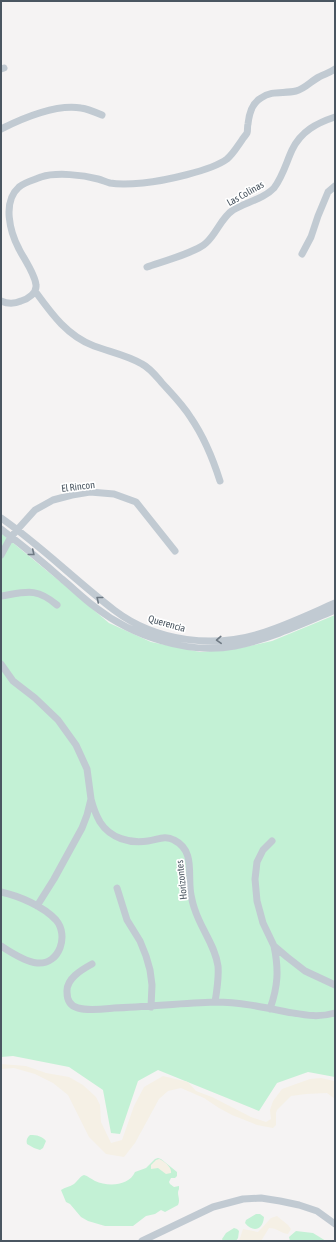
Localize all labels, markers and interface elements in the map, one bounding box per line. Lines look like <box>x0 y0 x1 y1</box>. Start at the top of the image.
street label: Las Colinas <box>225 179 266 208</box>
street label: El Rincon <box>61 479 96 494</box>
one-way arrow <box>27 549 34 556</box>
one-way arrow <box>97 596 104 603</box>
street label: Querencia <box>147 613 187 634</box>
one-way arrow <box>216 636 222 645</box>
street label: Horizontes <box>174 859 189 900</box>

